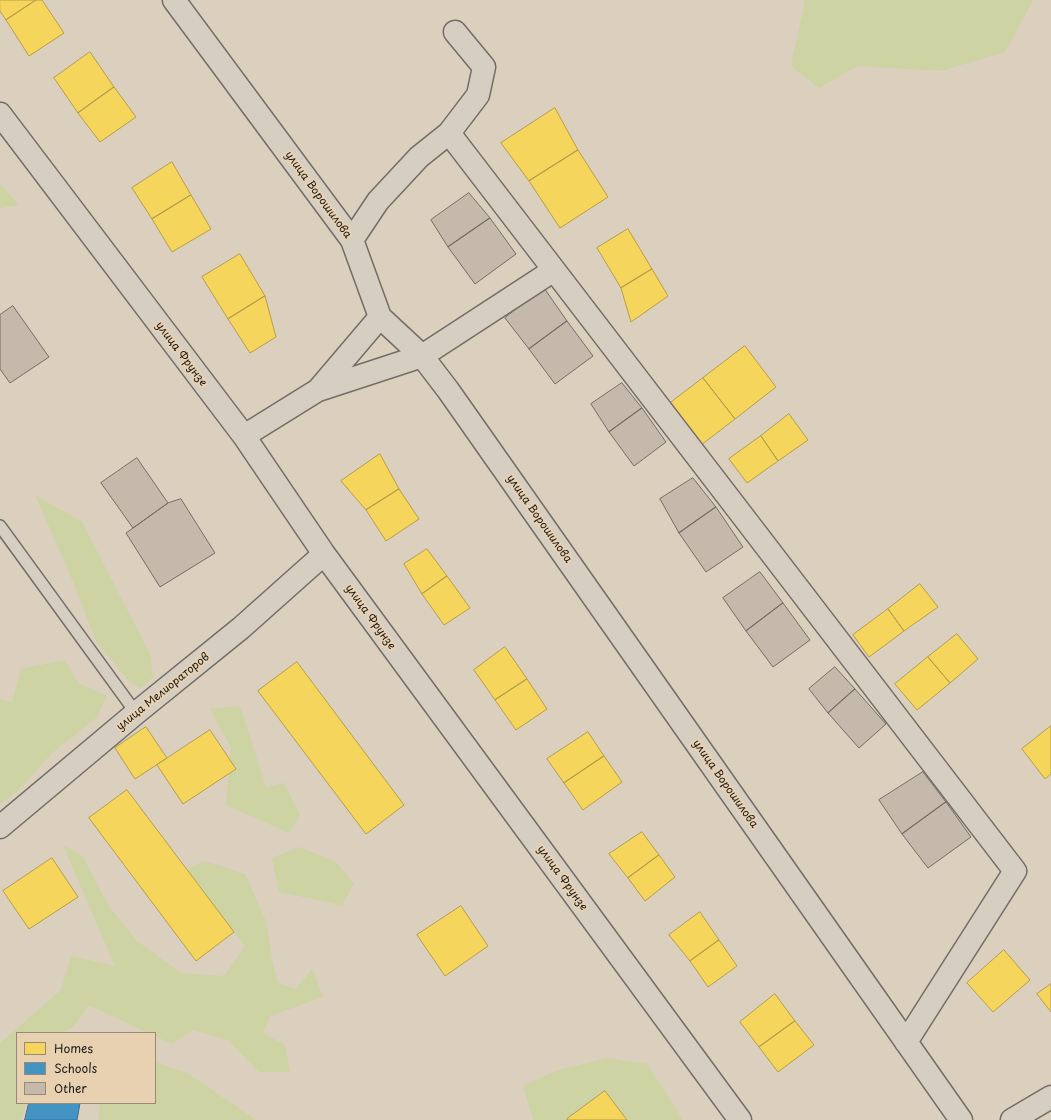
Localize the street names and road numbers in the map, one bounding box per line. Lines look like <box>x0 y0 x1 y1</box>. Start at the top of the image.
street label: улица Ворошилова <box>282 149 354 241</box>
street label: улица Фрунзе <box>153 319 209 389</box>
street label: улица Ворошилова <box>504 472 574 566</box>
street label: улица Фрунзе <box>342 582 398 652</box>
street label: улица Мелиораторов <box>114 650 212 734</box>
street label: улица Ворошилова <box>690 737 760 831</box>
street label: улица Фрунзе <box>534 843 590 913</box>

